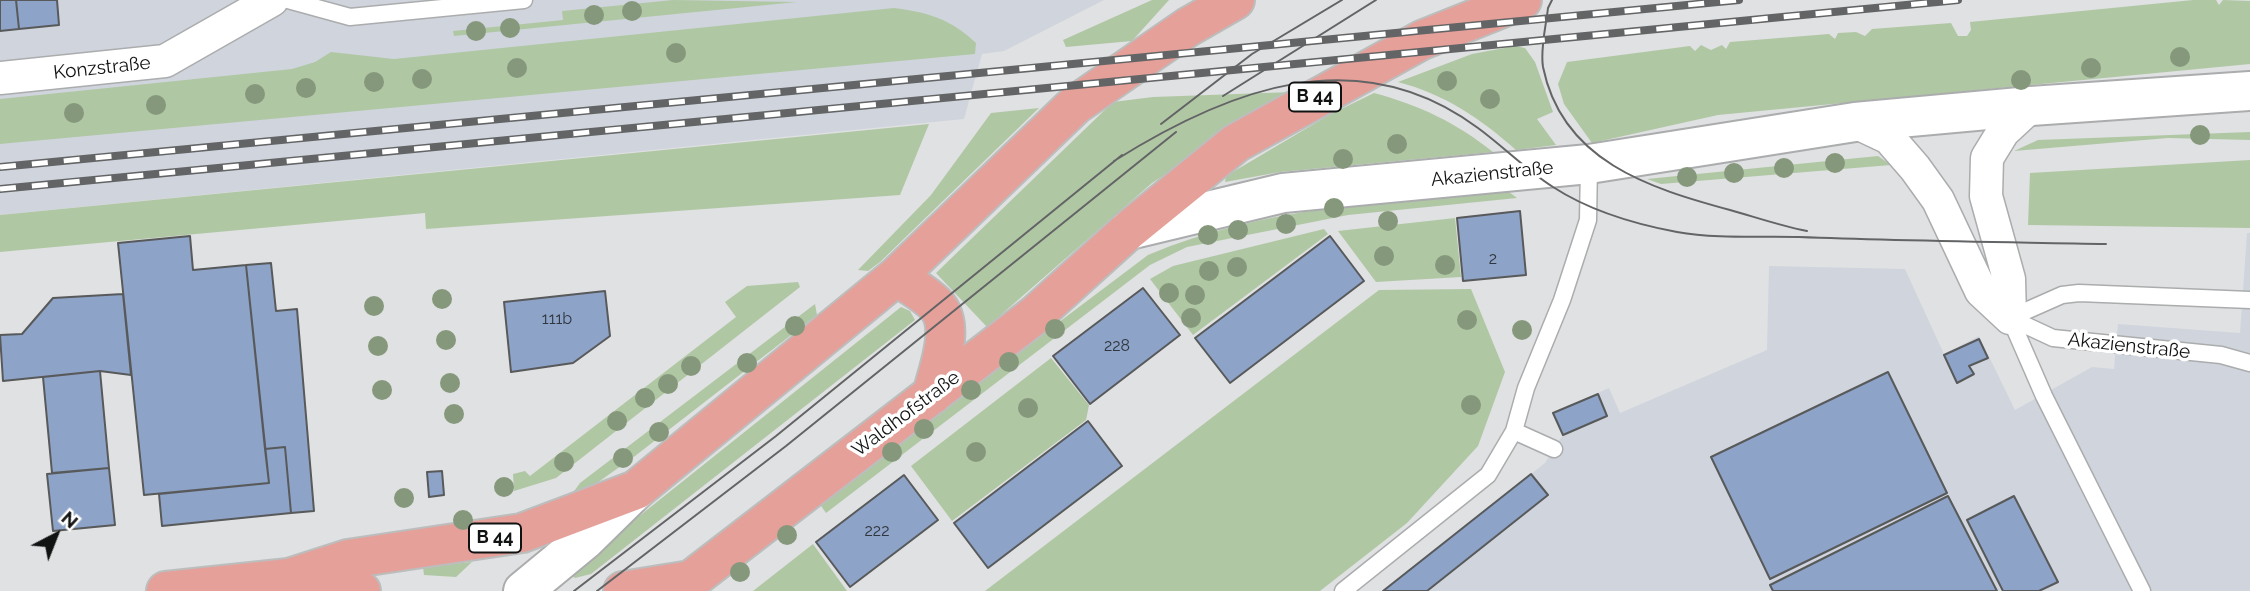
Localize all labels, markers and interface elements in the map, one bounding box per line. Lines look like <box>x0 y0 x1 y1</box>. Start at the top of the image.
street label: Konzstraße <box>52 52 152 84</box>
road number: B 44 <box>1289 82 1341 112</box>
street label: Akazienstraße <box>1430 156 1554 192</box>
house number: 2 <box>1489 249 1497 269</box>
house number: 111b <box>542 309 572 329</box>
street label: Akazienstraße <box>2067 328 2191 364</box>
house number: 228 <box>1104 336 1130 356</box>
street label: Waldhofstraße <box>848 366 964 462</box>
north arrow <box>21 500 91 570</box>
text: N <box>57 506 83 532</box>
house number: 222 <box>864 521 890 541</box>
road number: B 44 <box>469 524 521 552</box>

